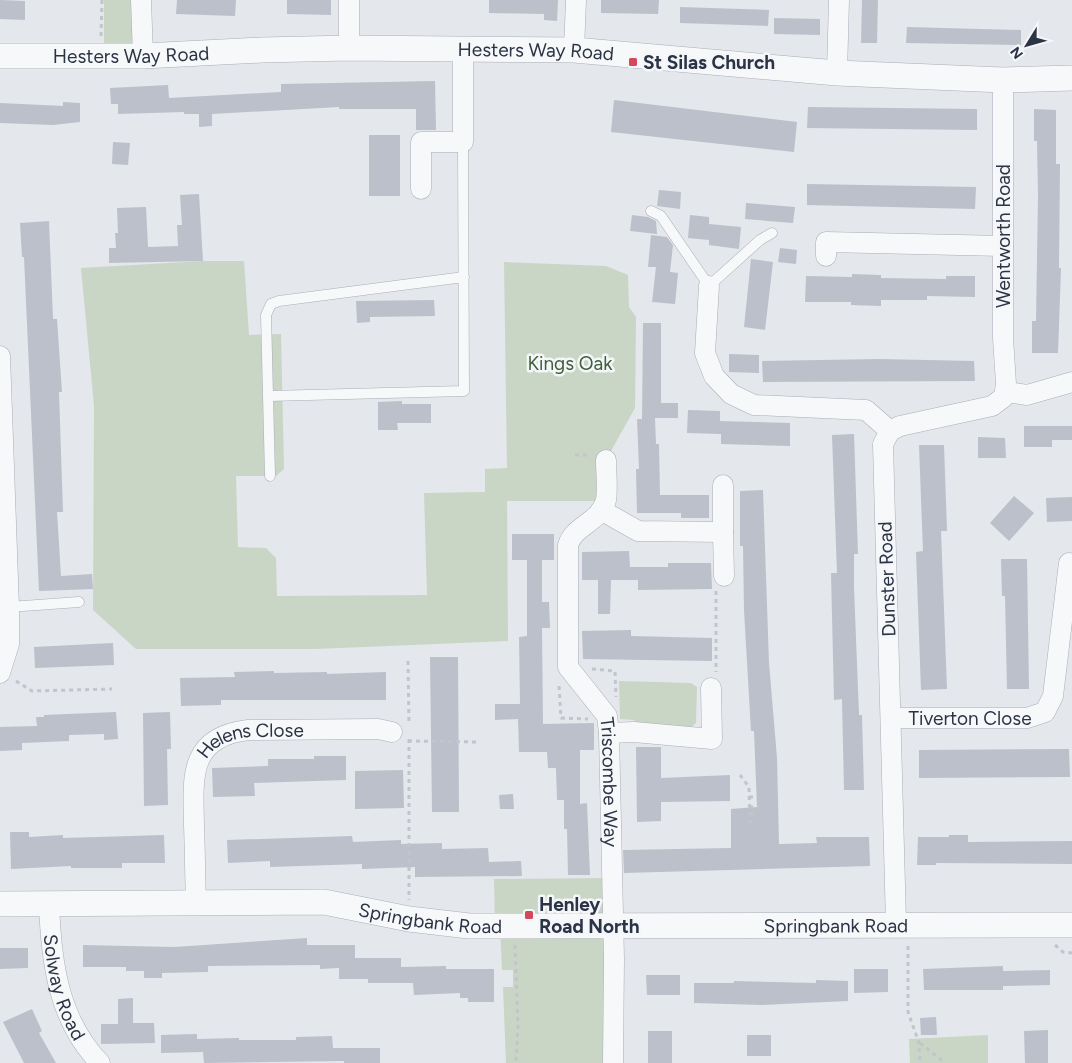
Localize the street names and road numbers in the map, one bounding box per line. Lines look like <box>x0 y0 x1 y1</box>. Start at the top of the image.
street label: Hesters Way Road <box>457 37 615 65</box>
street label: Hesters Way Road <box>53 41 210 68</box>
street label: Wentworth Road <box>992 164 1015 308</box>
street label: Dunster Road <box>873 521 901 637</box>
street label: Tiverton Close <box>908 707 1032 730</box>
street label: Triscombe Way <box>596 716 623 847</box>
street label: Helens Close <box>191 718 304 763</box>
street label: Springbank Road <box>357 898 502 938</box>
street label: Springbank Road <box>764 914 908 937</box>
street label: Solway Road <box>39 933 90 1044</box>

